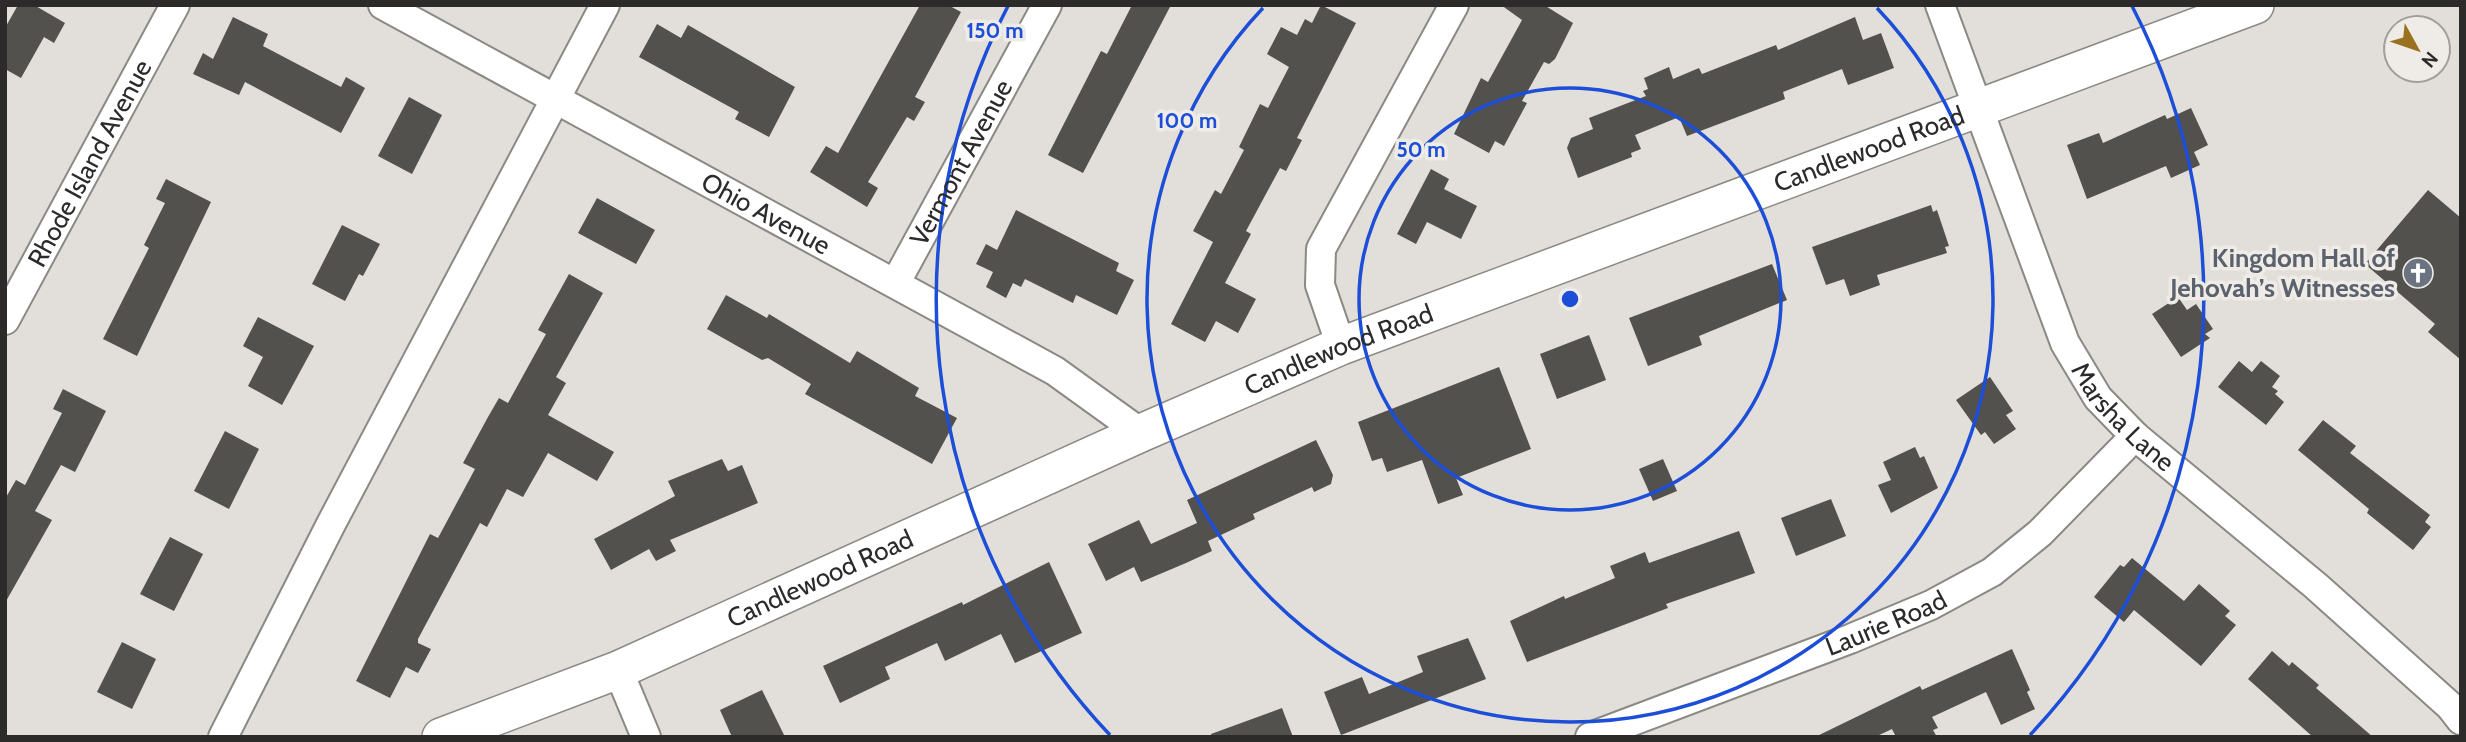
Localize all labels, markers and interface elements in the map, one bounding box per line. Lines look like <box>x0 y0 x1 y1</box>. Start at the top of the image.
north arrow <box>2382 14 2452 84</box>
text: 150 m <box>967 18 1023 43</box>
text: N <box>2417 47 2443 72</box>
street label: Rhode Island Avenue <box>21 54 158 272</box>
street label: Vermont Avenue <box>903 74 1019 251</box>
street label: Candlewood Road <box>1769 99 1969 199</box>
text: 100 m <box>1157 108 1217 133</box>
text: 50 m <box>1396 137 1446 162</box>
street label: Ohio Avenue <box>696 165 836 262</box>
place label: Kingdom Hall of Jehovah’s Witnesses <box>2169 242 2395 304</box>
church icon: Kingdom Hall of Jehovah’s Witnesses <box>2401 256 2435 290</box>
centre of rings <box>1558 287 1582 311</box>
street label: Candlewood Road <box>1239 297 1437 402</box>
street label: Marsha Lane <box>2064 357 2181 478</box>
street label: Candlewood Road <box>722 522 918 635</box>
street label: Laurie Road <box>1821 584 1952 663</box>

